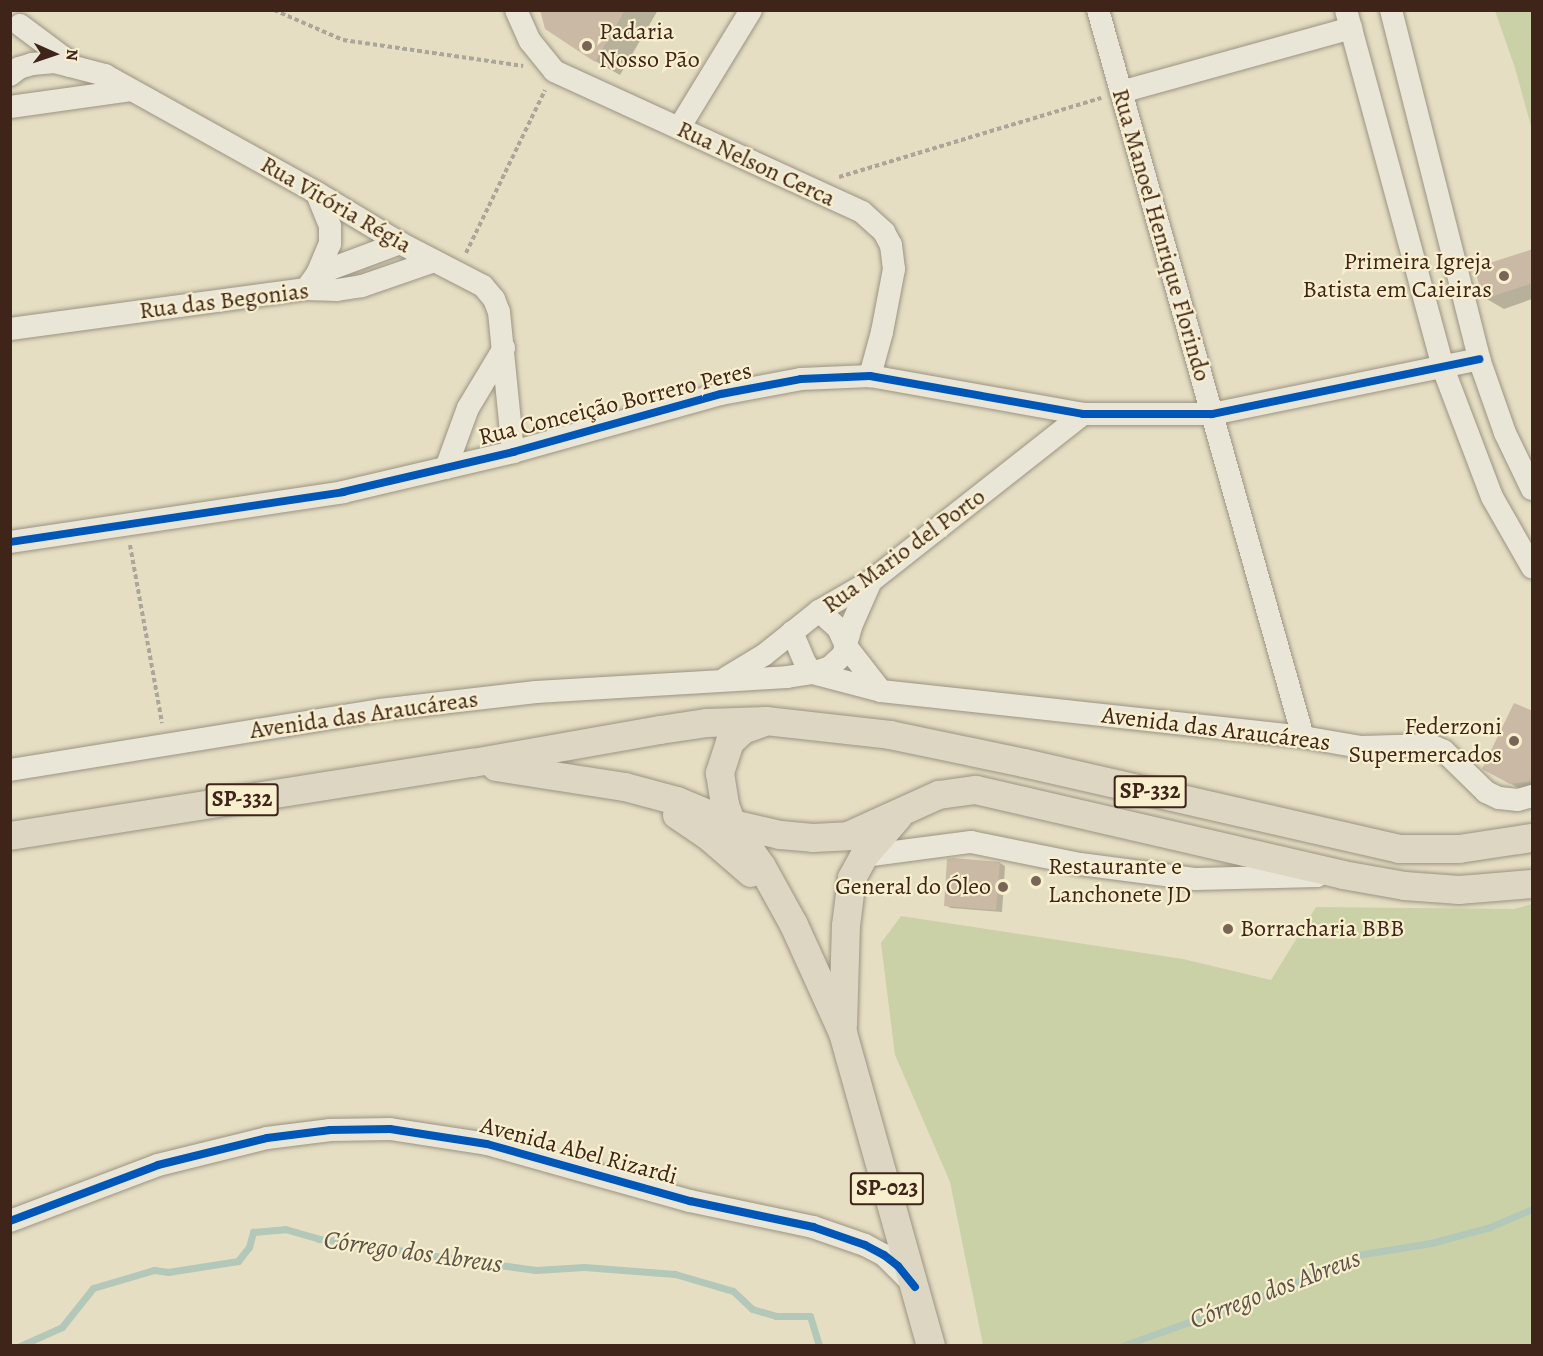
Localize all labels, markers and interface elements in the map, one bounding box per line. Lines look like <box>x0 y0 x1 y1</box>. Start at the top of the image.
place label: Padaria Nosso Pão <box>599 18 700 74</box>
north arrow <box>24 24 84 84</box>
marker: Padaria Nosso Pão <box>580 39 594 53</box>
text: N <box>61 49 83 61</box>
street label: Rua Manoel Henrique Florindo <box>1105 85 1217 385</box>
street label: Rua Nelson Cerca <box>672 115 840 213</box>
street label: Rua Vitória Régia <box>255 150 417 260</box>
place label: Primeira Igreja Batista em Caieiras <box>1303 248 1492 304</box>
marker: Primeira Igreja Batista em Caieiras <box>1497 269 1511 283</box>
street label: Rua das Begonias <box>138 276 310 326</box>
street label: Rua Conceição Borrero Peres <box>475 356 755 452</box>
street label: Rua Mario del Porto <box>817 482 991 620</box>
street label: Avenida das Araucáreas <box>248 685 480 745</box>
street label: Avenida das Araucáreas <box>1100 701 1332 757</box>
place label: Federzoni Supermercados <box>1348 713 1502 769</box>
marker: Federzoni Supermercados <box>1507 734 1521 748</box>
road number: SP-332 <box>1112 773 1188 811</box>
road number: SP-332 <box>204 781 280 819</box>
place label: Restaurante e Lanchonete JD <box>1048 853 1191 909</box>
place label: General do Óleo <box>835 873 991 901</box>
marker: Restaurante e Lanchonete JD <box>1029 874 1043 888</box>
marker: General do Óleo <box>996 880 1010 894</box>
place label: Borracharia BBB <box>1240 915 1404 943</box>
marker: Borracharia BBB <box>1221 922 1235 936</box>
street label: Avenida Abel Rizardi <box>478 1111 680 1191</box>
road number: SP-023 <box>850 1170 924 1208</box>
water label: Córrego dos Abreus <box>322 1224 504 1280</box>
water label: Córrego dos Abreus <box>1185 1242 1365 1336</box>

